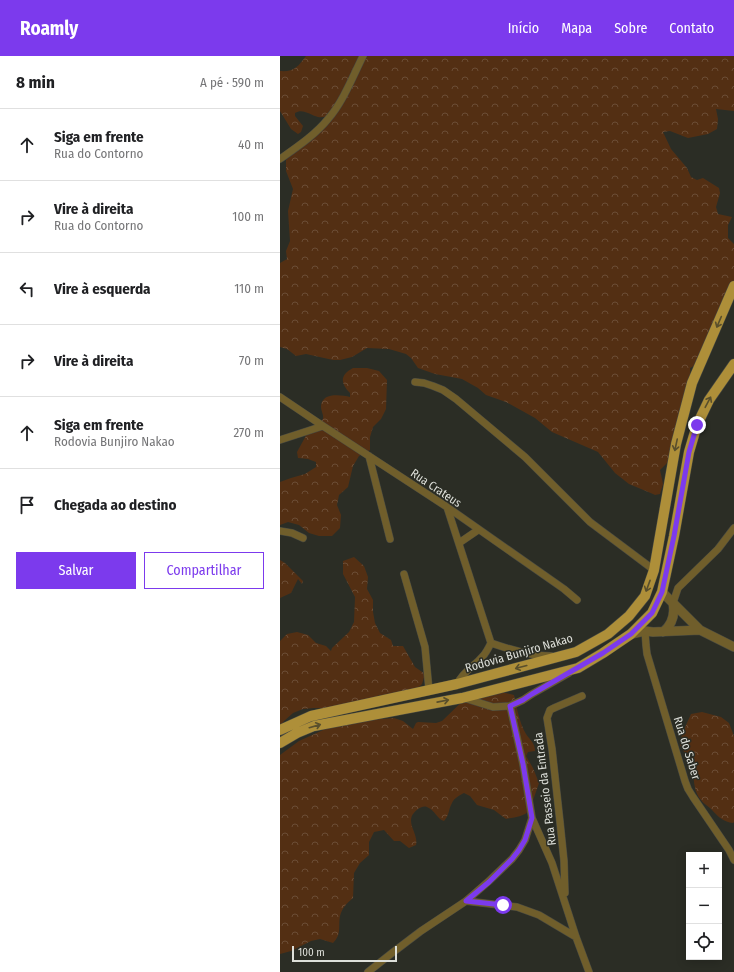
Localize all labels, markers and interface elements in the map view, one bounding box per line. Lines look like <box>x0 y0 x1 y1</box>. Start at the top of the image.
text: Roamly <box>20 17 78 40</box>
text: Início <box>508 20 539 37</box>
text: Mapa <box>561 20 592 37</box>
text: Sobre <box>614 20 647 37</box>
text: Contato <box>669 20 714 37</box>
text: 8 min <box>16 72 55 93</box>
text: A pé · 590 m <box>200 75 264 90</box>
text: Siga em frente <box>54 128 144 146</box>
icon: ahead <box>16 134 38 156</box>
text: 40 m <box>238 137 264 152</box>
text: Rua do Contorno <box>54 146 143 161</box>
text: Vire à direita <box>54 200 133 218</box>
icon: right <box>16 206 38 228</box>
text: 100 m <box>232 209 264 224</box>
text: Rua do Contorno <box>54 218 143 233</box>
icon: left <box>16 278 38 300</box>
text: Vire à esquerda <box>54 280 151 298</box>
text: 110 m <box>234 281 264 296</box>
one-way arrow <box>715 316 722 328</box>
icon: right <box>16 350 38 372</box>
text: Vire à direita <box>54 352 133 370</box>
text: 70 m <box>239 353 264 368</box>
one-way arrow <box>705 396 713 408</box>
text: Siga em frente <box>54 416 144 434</box>
route end <box>688 416 706 434</box>
icon: ahead <box>16 422 38 444</box>
text: 270 m <box>233 425 264 440</box>
text: Rodovia Bunjiro Nakao <box>54 434 175 449</box>
one-way arrow <box>671 438 679 451</box>
street label: Rua Crateus <box>408 466 464 510</box>
icon: arrive <box>16 494 38 516</box>
text: Chegada ao destino <box>54 496 176 514</box>
button: Salvar <box>16 552 136 589</box>
button: Compartilhar <box>144 552 264 589</box>
one-way arrow <box>644 579 652 591</box>
street label: Rodovia Bunjiro Nakao <box>464 631 574 675</box>
one-way arrow <box>514 664 527 671</box>
one-way arrow <box>436 697 449 705</box>
street label: Rua do Saber <box>671 715 703 782</box>
one-way arrow <box>308 722 321 730</box>
street label: Rua Passeio da Entrada <box>531 731 559 846</box>
map controls <box>686 852 722 960</box>
button: + <box>686 852 722 888</box>
button: − <box>686 888 722 924</box>
route start <box>494 896 512 914</box>
button: locate <box>686 924 722 960</box>
scale bar <box>292 944 397 963</box>
text: 100 m <box>298 946 325 959</box>

